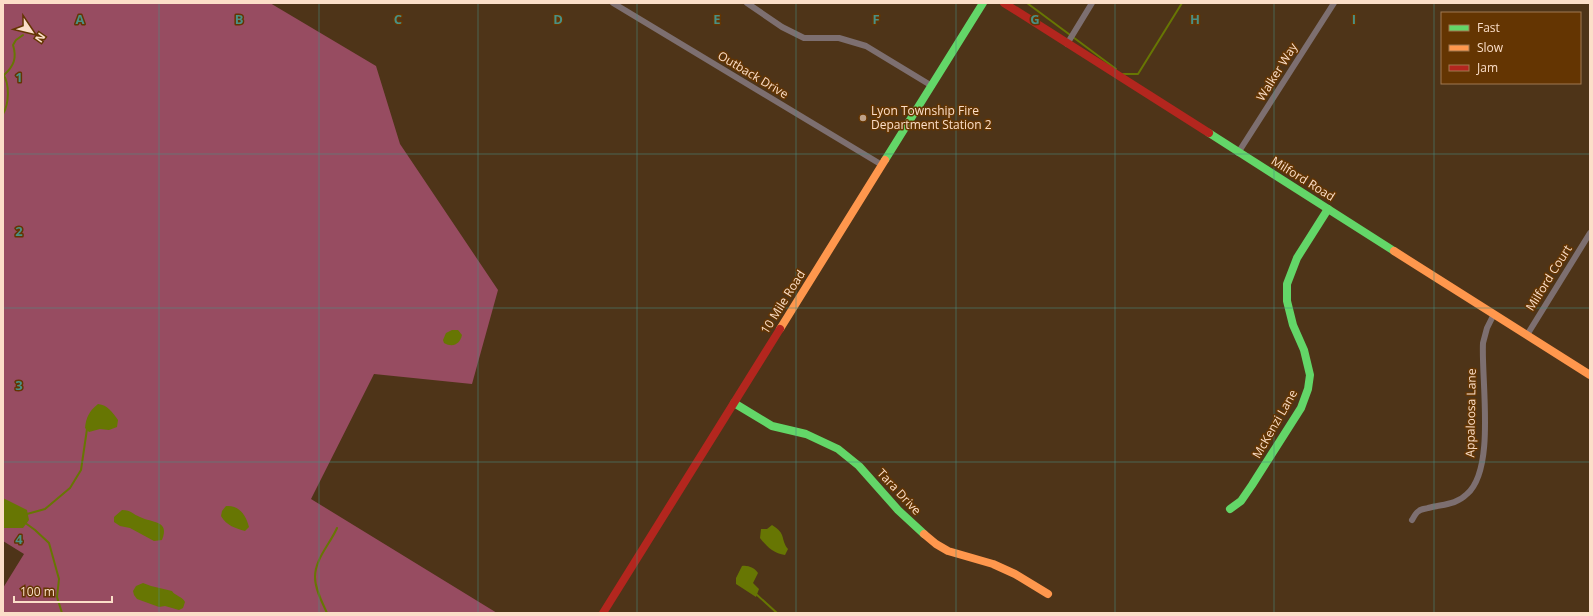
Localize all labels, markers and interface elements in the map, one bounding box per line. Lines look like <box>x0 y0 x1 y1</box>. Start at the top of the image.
text: A <box>76 10 85 28</box>
text: B <box>235 10 244 28</box>
text: C <box>394 10 402 28</box>
text: D <box>553 10 563 28</box>
text: E <box>713 10 721 28</box>
text: F <box>872 10 880 28</box>
text: G <box>1030 10 1040 28</box>
text: H <box>1190 10 1200 28</box>
text: I <box>1352 10 1356 28</box>
north arrow <box>12 12 52 52</box>
legend <box>1441 12 1581 84</box>
text: Fast <box>1477 19 1500 36</box>
text: N <box>32 30 49 46</box>
street label: Walker Way <box>1252 39 1302 104</box>
text: Slow <box>1477 39 1504 56</box>
street label: Outback Drive <box>715 47 792 102</box>
text: Jam <box>1476 59 1498 76</box>
text: 1 <box>15 68 23 86</box>
place label: Lyon Township Fire Department Station 2 <box>871 102 992 133</box>
marker: Lyon Township Fire Department Station 2 <box>858 113 868 123</box>
street label: Milford Road <box>1268 152 1338 205</box>
text: 2 <box>15 222 23 240</box>
street label: Milford Court <box>1522 242 1576 314</box>
street label: 10 Mile Road <box>756 267 809 337</box>
street label: Appaloosa Lane <box>1461 368 1480 458</box>
text: 3 <box>15 376 23 394</box>
street label: McKenzi Lane <box>1248 386 1301 461</box>
street label: Tara Drive <box>874 465 925 519</box>
text: 4 <box>15 530 23 548</box>
scale bar <box>14 578 112 604</box>
text: 100 m <box>20 583 55 600</box>

